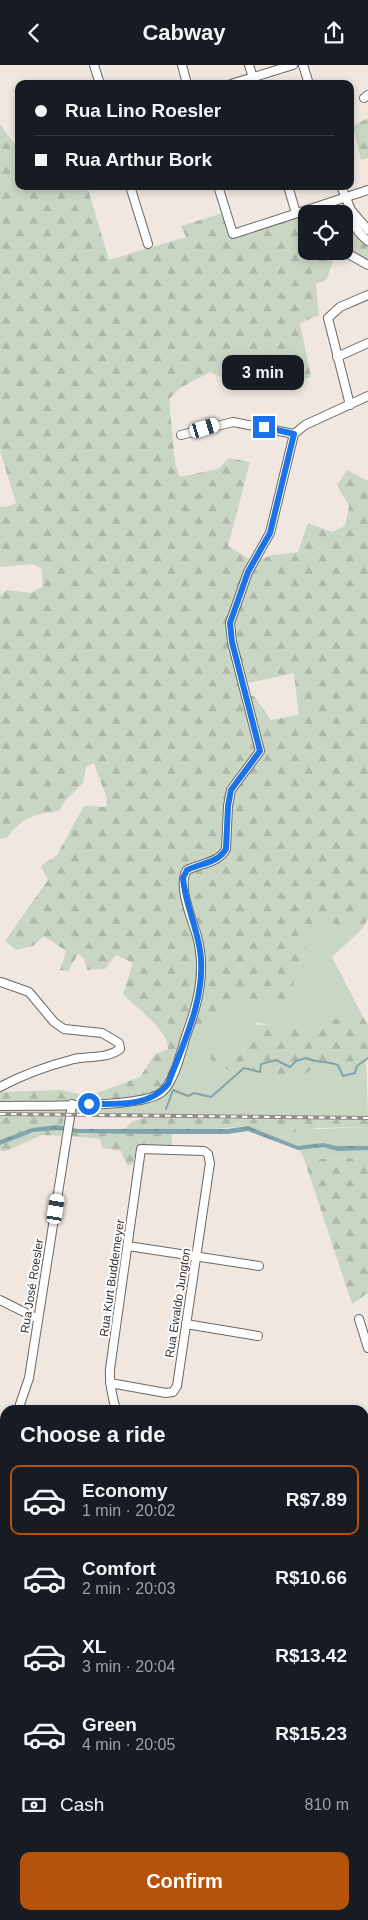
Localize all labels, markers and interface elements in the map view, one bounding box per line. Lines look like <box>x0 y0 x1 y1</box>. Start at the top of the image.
icon: back <box>20 19 48 47</box>
icon: share <box>320 19 348 47</box>
text: Cabway <box>142 20 226 45</box>
text: Rua Lino Roesler <box>65 100 221 121</box>
text: Rua Arthur Bork <box>65 149 212 170</box>
map controls <box>298 205 353 260</box>
button: locate <box>298 205 353 260</box>
callout: 3 min <box>223 355 305 389</box>
text: 3 min <box>242 364 284 381</box>
car <box>188 416 221 440</box>
route end <box>253 416 275 438</box>
route start <box>78 1093 100 1115</box>
car <box>46 1193 65 1225</box>
street label: Rua Kurt Buddemeyer <box>97 1218 127 1338</box>
street label: Rua José Roesler <box>18 1238 46 1334</box>
street label: Rua Ewaldo Jungton <box>162 1247 194 1359</box>
text: Choose a ride <box>20 1422 165 1447</box>
icon: car <box>22 1478 67 1523</box>
text: Economy <box>82 1480 168 1501</box>
text: R$7.89 <box>286 1489 347 1510</box>
text: 1 min · 20:02 <box>82 1502 175 1519</box>
icon: car <box>22 1556 67 1601</box>
text: Comfort <box>82 1558 156 1579</box>
text: R$10.66 <box>275 1567 347 1588</box>
text: 2 min · 20:03 <box>82 1580 175 1597</box>
icon: car <box>22 1634 67 1679</box>
text: XL <box>82 1636 106 1657</box>
text: R$13.42 <box>275 1645 347 1666</box>
text: 3 min · 20:04 <box>82 1658 175 1675</box>
icon: car <box>22 1712 67 1757</box>
text: Green <box>82 1714 137 1735</box>
text: R$15.23 <box>275 1723 347 1744</box>
text: 4 min · 20:05 <box>82 1736 175 1753</box>
icon: cash <box>20 1791 48 1819</box>
text: Cash <box>60 1794 104 1815</box>
text: 810 m <box>305 1796 349 1813</box>
button: Confirm <box>20 1852 349 1910</box>

